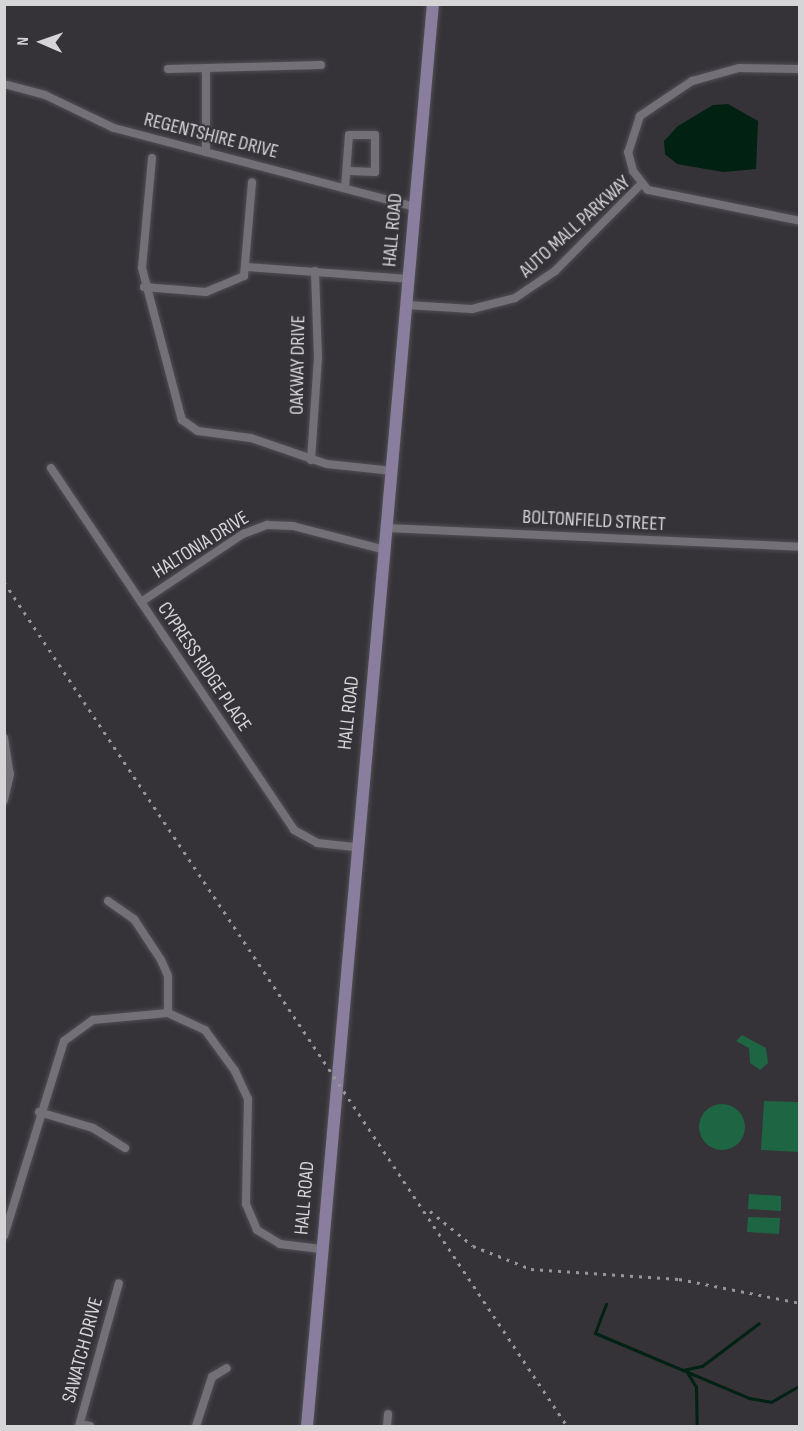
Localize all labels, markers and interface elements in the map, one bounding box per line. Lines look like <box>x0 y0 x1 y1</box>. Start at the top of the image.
north arrow <box>12 12 72 72</box>
text: N <box>14 37 33 46</box>
street label: REGENTSHIRE DRIVE <box>141 108 281 164</box>
street label: AUTO MALL PARKWAY <box>514 171 636 283</box>
street label: HALL ROAD <box>378 192 408 268</box>
street label: OAKWAY DRIVE <box>285 315 311 415</box>
street label: BOLTONFIELD STREET <box>522 505 666 537</box>
street label: HALTONIA DRIVE <box>149 506 253 584</box>
street label: CYPRESS RIDGE PLACE <box>152 598 256 736</box>
street label: HALL ROAD <box>333 675 365 751</box>
street label: HALL ROAD <box>290 1160 320 1236</box>
street label: SAWATCH DRIVE <box>57 1295 109 1405</box>

